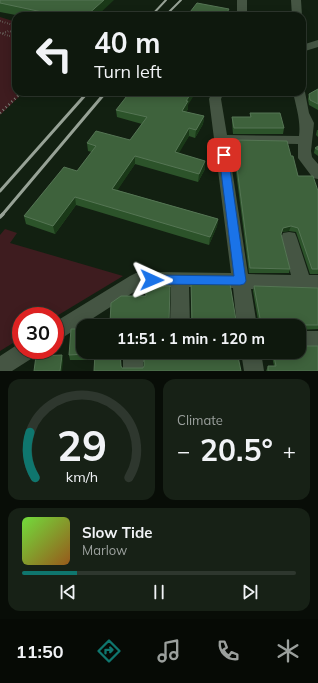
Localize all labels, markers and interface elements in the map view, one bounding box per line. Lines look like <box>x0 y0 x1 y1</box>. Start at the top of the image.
text: 40 m <box>94 25 160 60</box>
icon: left <box>28 28 80 80</box>
text: Turn left <box>94 60 162 83</box>
pin <box>207 138 241 172</box>
icon: arrive <box>213 144 235 166</box>
position arrow <box>131 259 173 301</box>
speed limit sign: 30 <box>12 307 64 359</box>
text: 11:51 · 1 min · 120 m <box>117 329 265 348</box>
text: Climate <box>177 412 223 428</box>
text: 29 <box>57 418 106 470</box>
text: 20.5° <box>200 431 273 469</box>
text: − <box>177 437 190 465</box>
text: + <box>283 437 296 465</box>
text: km/h <box>65 467 98 485</box>
text: Slow Tide <box>82 523 152 542</box>
text: Marlow <box>82 542 127 558</box>
icon: previous <box>57 581 79 603</box>
icon: pause <box>148 581 170 603</box>
icon: next <box>239 581 261 603</box>
icon: directions <box>95 637 123 665</box>
icon: music <box>155 637 183 665</box>
icon: phone <box>214 637 242 665</box>
icon: climate <box>274 637 302 665</box>
text: 11:50 <box>16 640 64 663</box>

